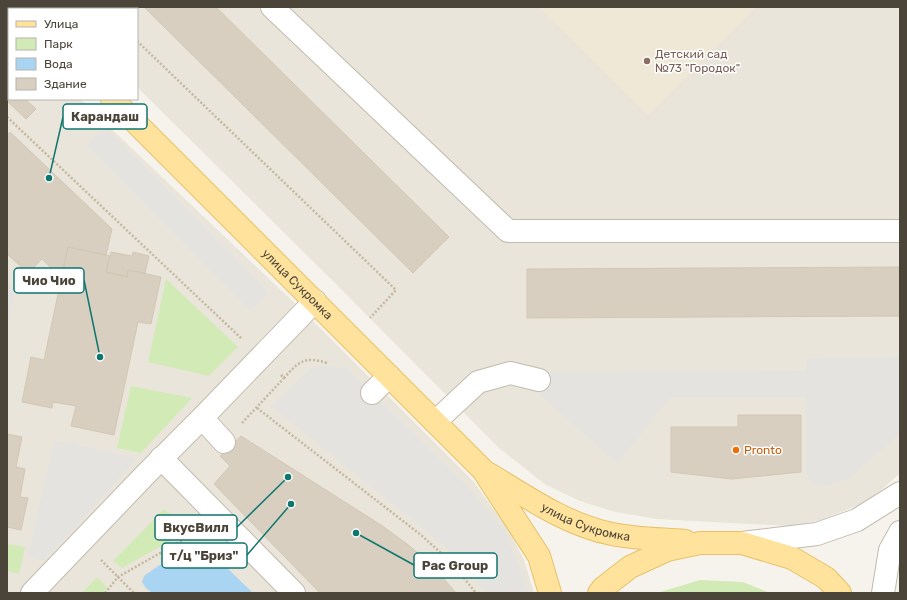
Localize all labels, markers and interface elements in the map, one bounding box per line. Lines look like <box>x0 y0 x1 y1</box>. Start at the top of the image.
legend <box>8 8 138 100</box>
text: Улица <box>44 17 78 31</box>
text: Парк <box>44 37 73 51</box>
place label: Детский сад №73 "Городок" <box>655 47 740 75</box>
marker: Детский сад №73 "Городок" <box>642 56 652 66</box>
text: Вода <box>44 57 73 71</box>
text: Здание <box>44 77 87 91</box>
callout: Карандаш <box>63 104 147 129</box>
text: Карандаш <box>71 109 139 124</box>
street label: улица Сукромка <box>259 246 335 322</box>
callout: Чио Чио <box>14 268 84 293</box>
text: Чио Чио <box>22 273 76 288</box>
place label: Pronto <box>744 443 782 457</box>
marker: Pronto <box>731 445 741 455</box>
street label: улица Сукромка <box>539 500 631 544</box>
callout: ВкусВилл <box>155 515 237 540</box>
text: ВкусВилл <box>163 520 229 535</box>
callout: т/ц "Бриз" <box>162 543 247 568</box>
text: т/ц "Бриз" <box>170 548 239 563</box>
callout: Pac Group <box>414 553 497 578</box>
text: Pac Group <box>422 558 488 573</box>

